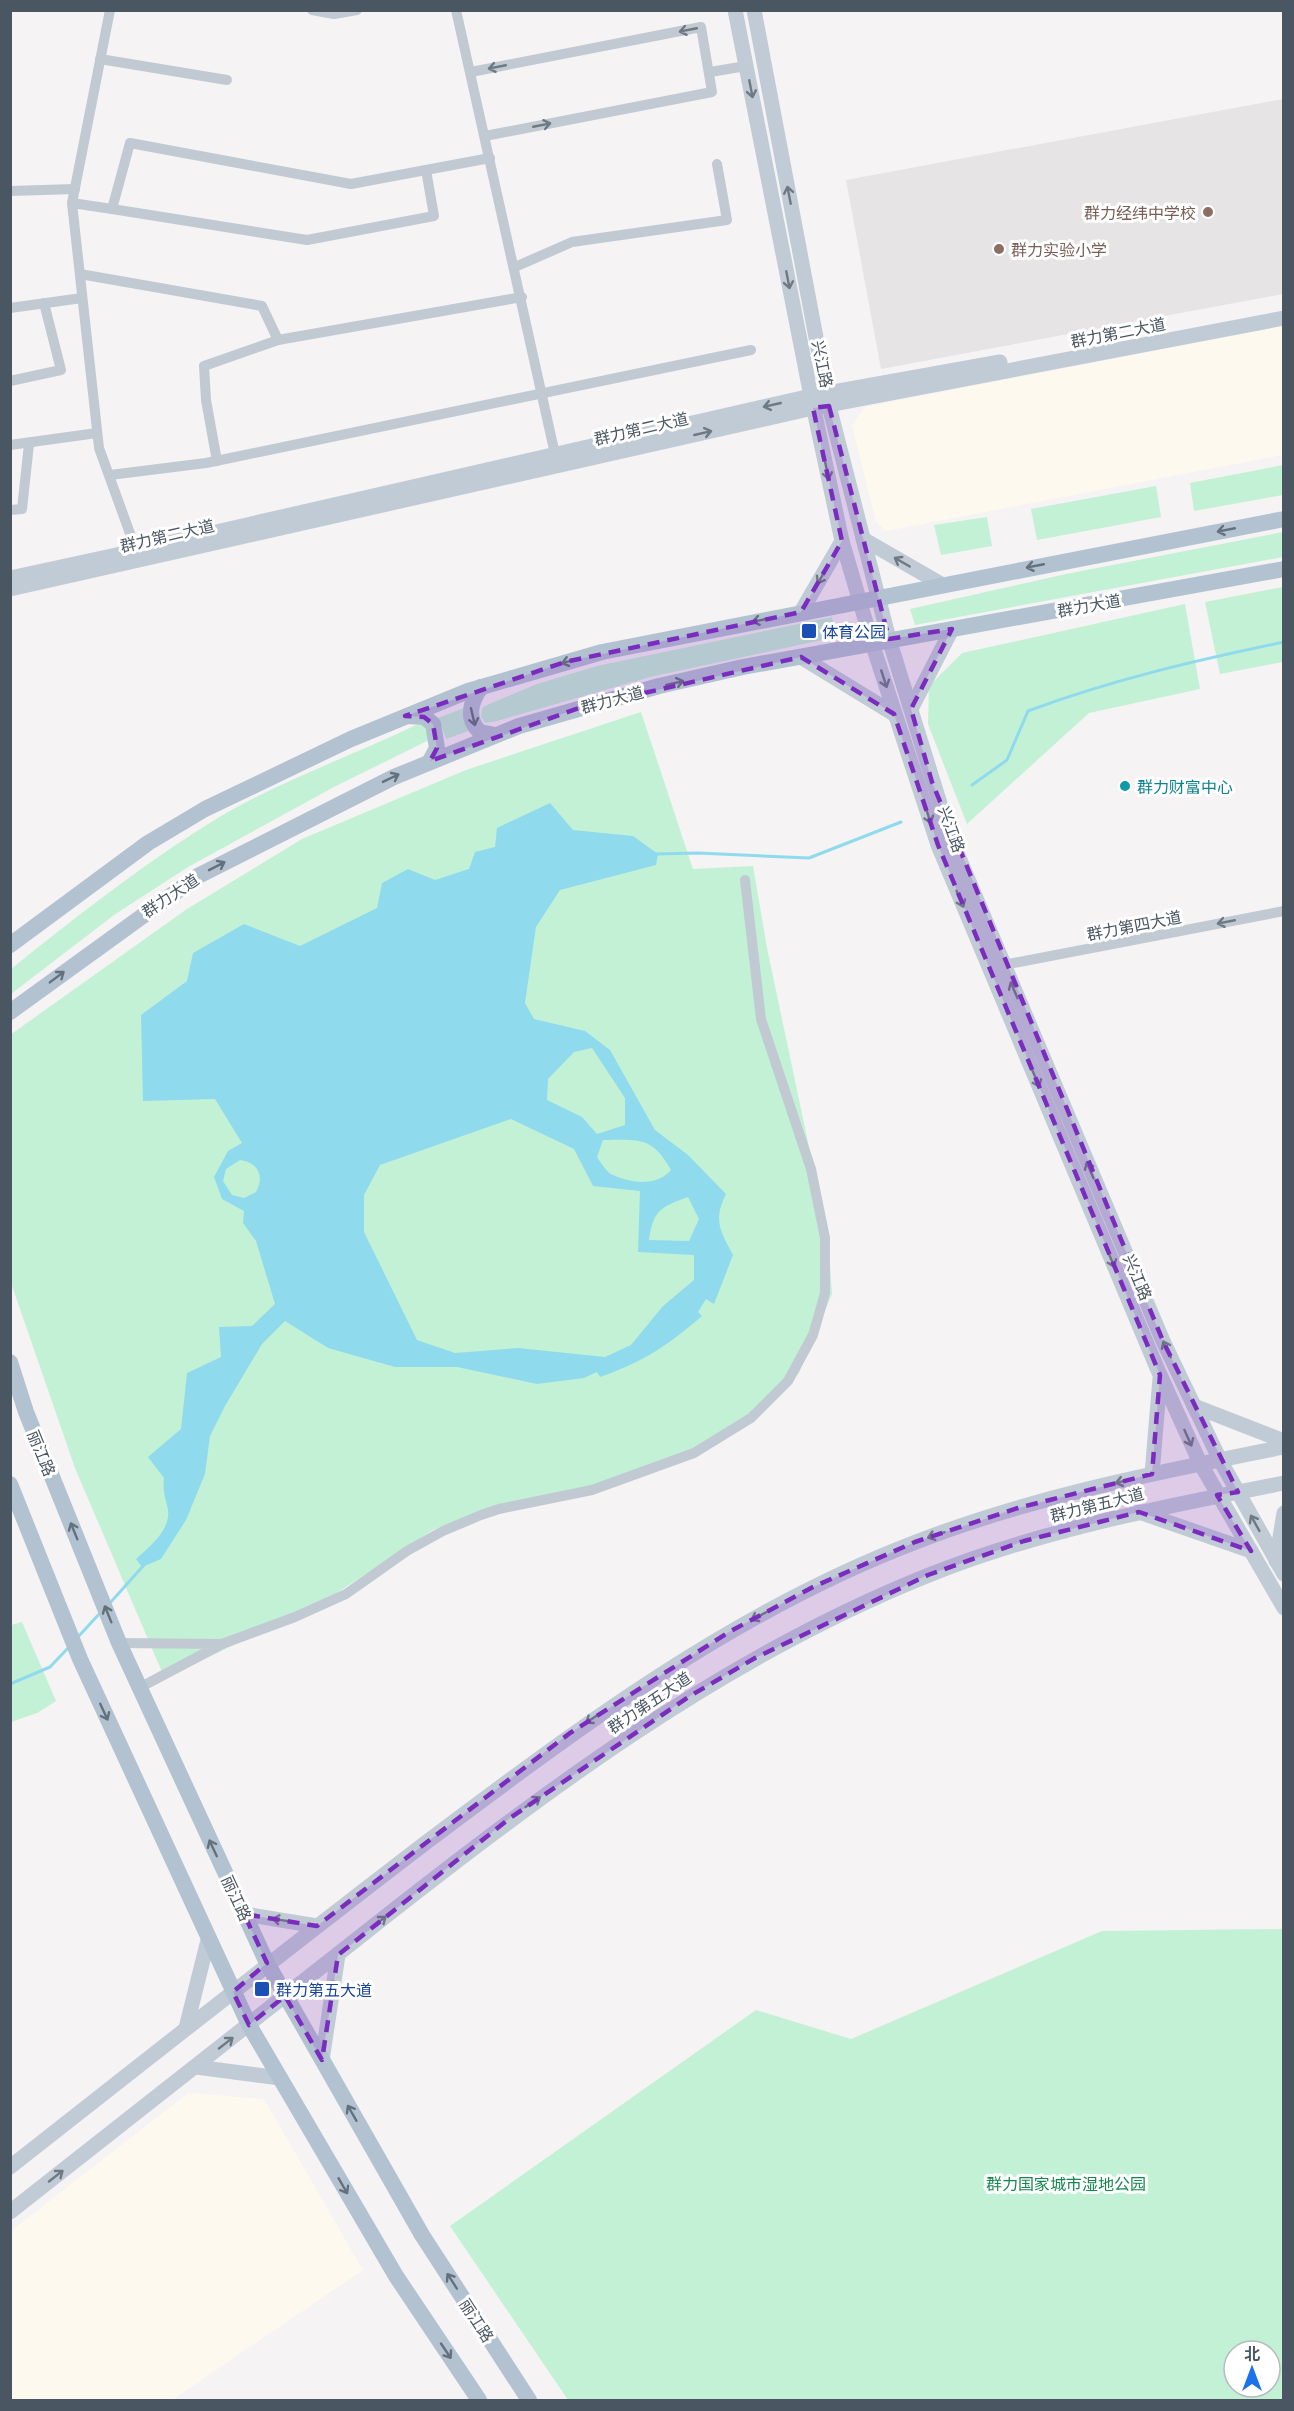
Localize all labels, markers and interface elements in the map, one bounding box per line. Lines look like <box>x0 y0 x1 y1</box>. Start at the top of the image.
one-way arrow <box>679 25 699 36</box>
one-way arrow <box>488 62 507 73</box>
one-way arrow <box>746 78 757 98</box>
one-way arrow <box>532 119 552 130</box>
one-way arrow <box>783 186 794 205</box>
place label: 群力经纬中学校 <box>1084 203 1196 222</box>
marker: 群力经纬中学校 <box>1201 205 1215 219</box>
place label: 群力实验小学 <box>1011 240 1107 259</box>
marker: 群力实验小学 <box>992 242 1006 256</box>
one-way arrow <box>783 270 794 289</box>
street label: 群力第二大道 <box>1069 314 1167 350</box>
street label: 兴江路 <box>809 339 837 389</box>
one-way arrow <box>762 400 782 411</box>
street label: 群力第二大道 <box>592 408 690 448</box>
one-way arrow <box>692 427 712 438</box>
one-way arrow <box>822 461 833 480</box>
street label: 群力第二大道 <box>118 515 216 555</box>
one-way arrow <box>1217 525 1236 536</box>
one-way arrow <box>894 556 911 568</box>
one-way arrow <box>1025 561 1045 572</box>
one-way arrow <box>815 567 827 584</box>
street label: 群力大道 <box>1056 590 1122 620</box>
one-way arrow <box>751 615 771 626</box>
marker: 体育公园 <box>800 622 818 640</box>
place label: 体育公园 <box>822 622 886 641</box>
one-way arrow <box>561 655 580 667</box>
one-way arrow <box>879 669 890 688</box>
one-way arrow <box>665 676 684 688</box>
street label: 群力大道 <box>579 682 645 716</box>
one-way arrow <box>468 707 480 726</box>
one-way arrow <box>382 772 400 784</box>
place label: 群力财富中心 <box>1137 777 1233 796</box>
marker: 群力财富中心 <box>1118 779 1132 793</box>
street label: 兴江路 <box>935 803 969 855</box>
one-way arrow <box>923 805 934 824</box>
one-way arrow <box>208 860 226 871</box>
street label: 群力大道 <box>138 869 202 921</box>
one-way arrow <box>955 889 966 907</box>
street label: 群力第四大道 <box>1085 907 1183 943</box>
one-way arrow <box>1217 917 1236 928</box>
one-way arrow <box>49 970 65 983</box>
one-way arrow <box>1008 982 1019 1000</box>
one-way arrow <box>1031 1069 1042 1087</box>
one-way arrow <box>1084 1161 1095 1180</box>
one-way arrow <box>1106 1249 1117 1267</box>
street label: 兴江路 <box>1120 1251 1156 1303</box>
one-way arrow <box>1160 1341 1172 1359</box>
street label: 丽江路 <box>24 1427 60 1479</box>
one-way arrow <box>1183 1428 1194 1446</box>
one-way arrow <box>1114 1475 1133 1487</box>
street label: 群力第五大道 <box>1048 1483 1146 1525</box>
one-way arrow <box>1249 1515 1261 1532</box>
one-way arrow <box>68 1522 79 1540</box>
one-way arrow <box>927 1530 946 1541</box>
one-way arrow <box>101 1605 112 1624</box>
one-way arrow <box>751 1610 768 1622</box>
street label: 群力第五大道 <box>604 1667 694 1737</box>
one-way arrow <box>99 1703 111 1721</box>
one-way arrow <box>586 1712 602 1724</box>
one-way arrow <box>525 1796 542 1809</box>
one-way arrow <box>207 1839 219 1857</box>
street label: 丽江路 <box>218 1872 256 1924</box>
one-way arrow <box>271 1914 291 1925</box>
one-way arrow <box>371 1915 387 1928</box>
marker: 群力第五大道 <box>253 1980 271 1998</box>
place label: 群力第五大道 <box>276 1980 372 1999</box>
one-way arrow <box>218 2036 234 2049</box>
one-way arrow <box>346 2105 358 2122</box>
one-way arrow <box>48 2170 64 2183</box>
park label: 群力国家城市湿地公园 <box>986 2174 1146 2193</box>
one-way arrow <box>337 2177 349 2194</box>
one-way arrow <box>446 2273 458 2290</box>
street label: 丽江路 <box>456 2295 498 2345</box>
north arrow <box>1222 2339 1282 2399</box>
one-way arrow <box>440 2343 452 2359</box>
text: 北 <box>1244 2344 1260 2363</box>

